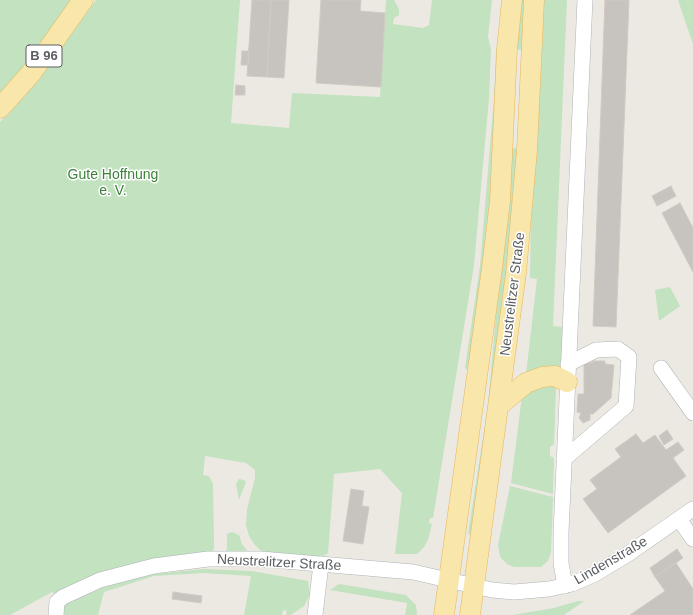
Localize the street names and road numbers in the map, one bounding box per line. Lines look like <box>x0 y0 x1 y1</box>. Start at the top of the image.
road number: B 96 <box>26 45 62 67</box>
street label: Neustrelitzer Straße <box>497 231 529 357</box>
street label: Lindenstraße <box>571 533 651 589</box>
street label: Neustrelitzer Straße <box>216 551 342 575</box>

